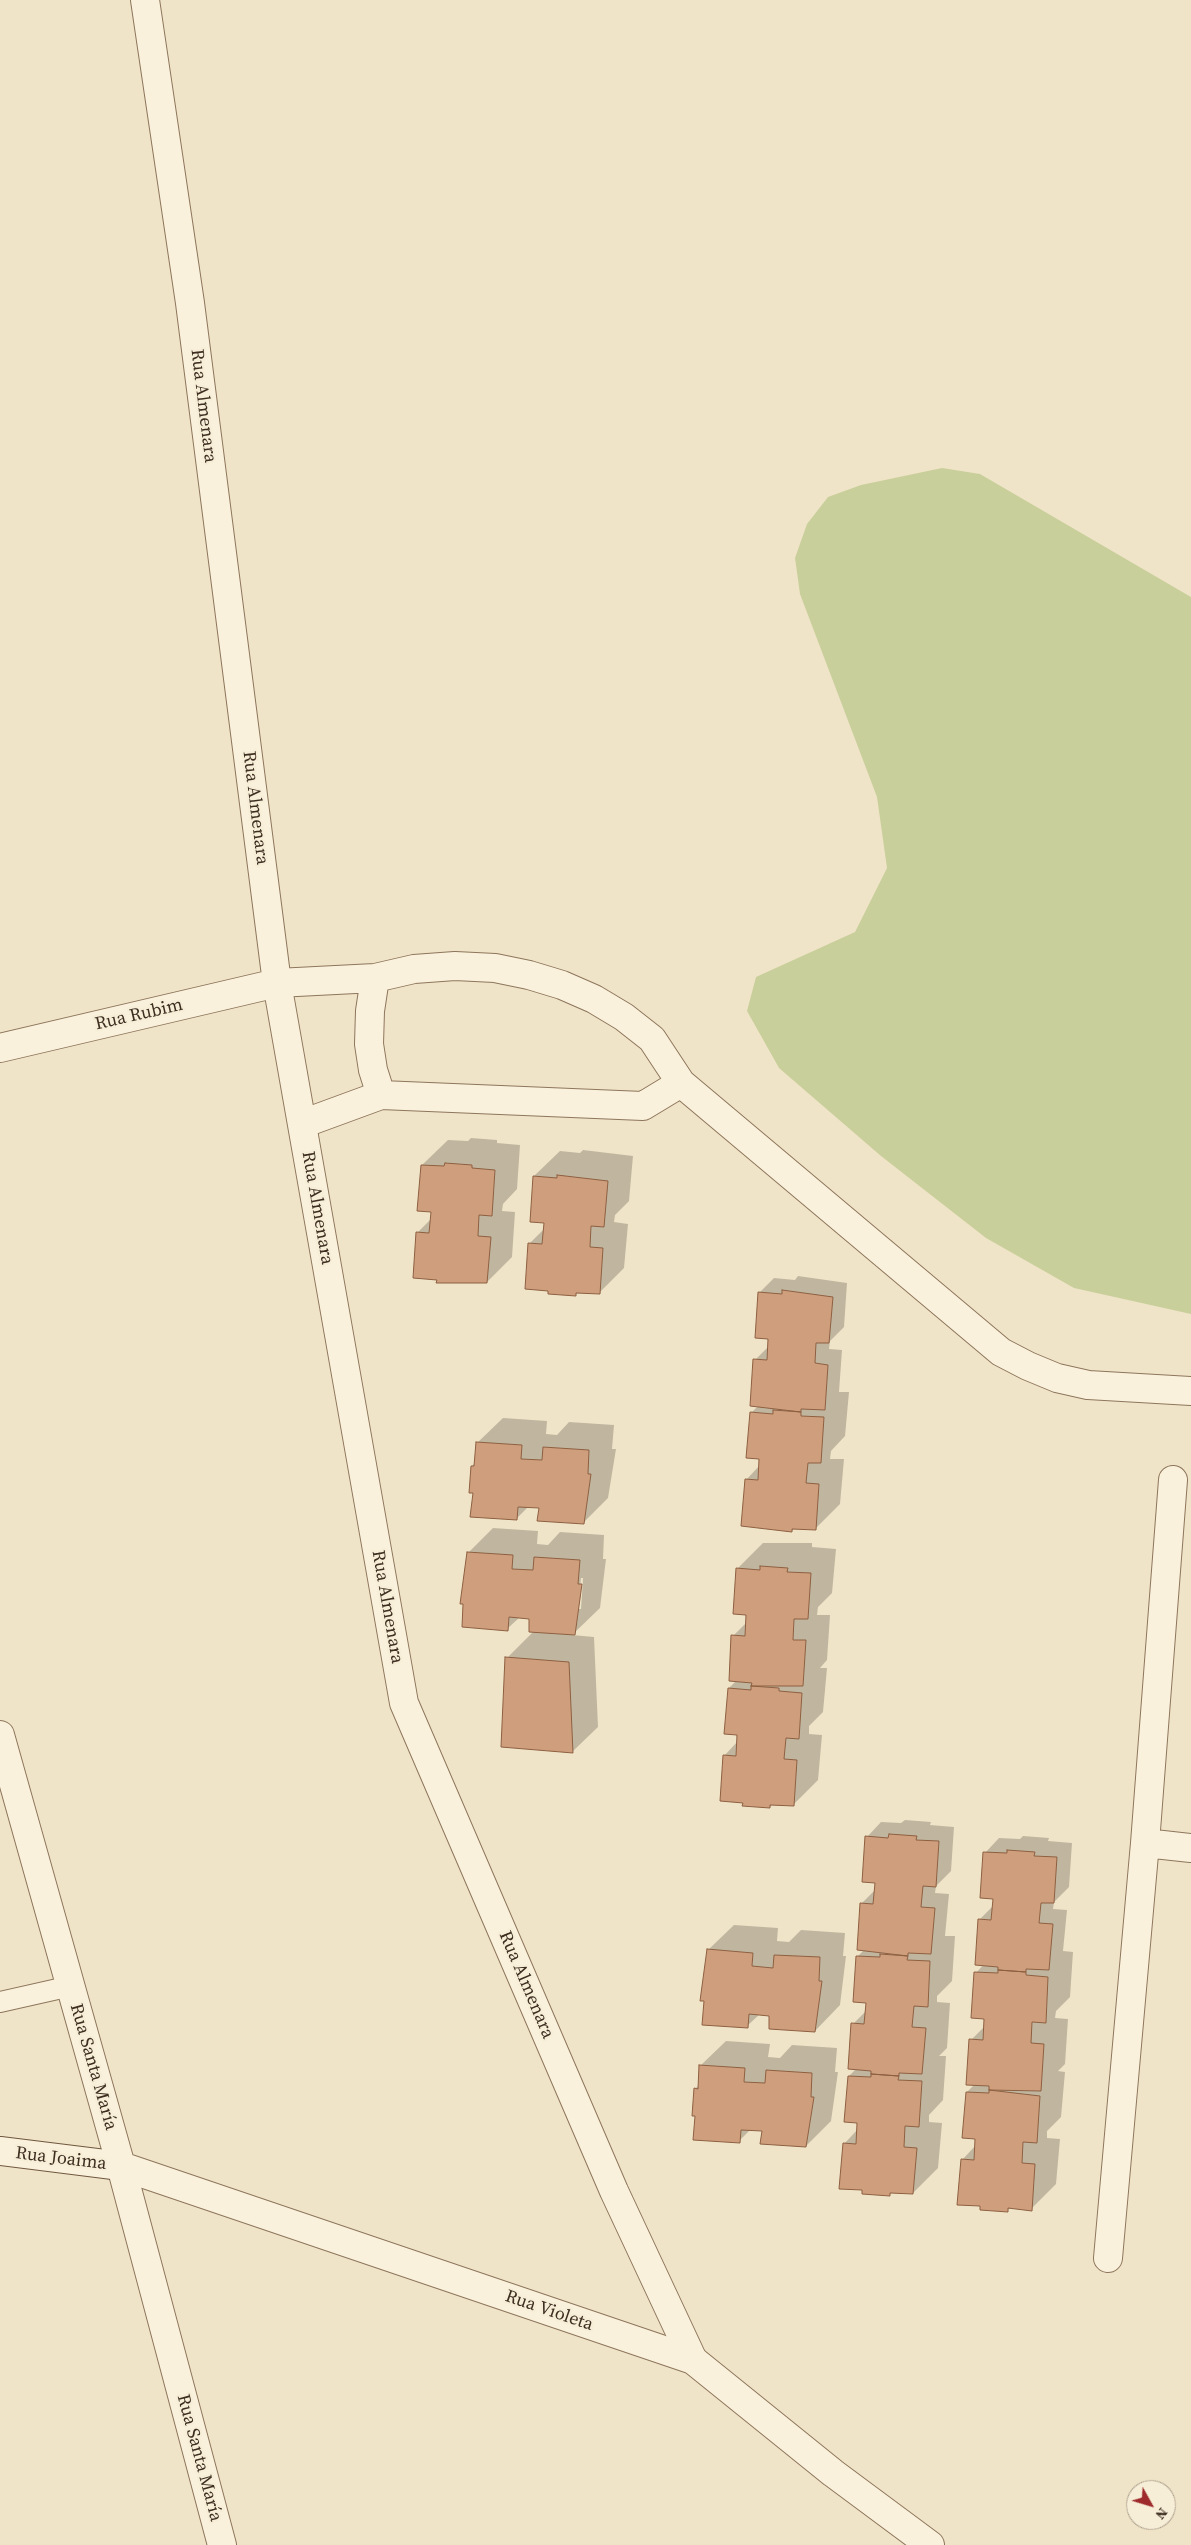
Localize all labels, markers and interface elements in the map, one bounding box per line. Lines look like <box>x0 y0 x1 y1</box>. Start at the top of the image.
street label: Rua Almenara <box>185 348 221 464</box>
street label: Rua Almenara <box>237 750 273 866</box>
street label: Rua Rubim <box>93 994 185 1036</box>
street label: Rua Almenara <box>296 1150 338 1266</box>
street label: Rua Almenara <box>366 1549 408 1665</box>
street label: Rua Almenara <box>494 1928 558 2042</box>
street label: Rua Santa María <box>65 2001 121 2133</box>
street label: Rua Joaima <box>14 2143 108 2175</box>
street label: Rua Violeta <box>502 2286 596 2336</box>
street label: Rua Santa María <box>172 2392 226 2524</box>
north arrow <box>1126 2480 1176 2530</box>
text: N <box>1151 2504 1173 2524</box>

